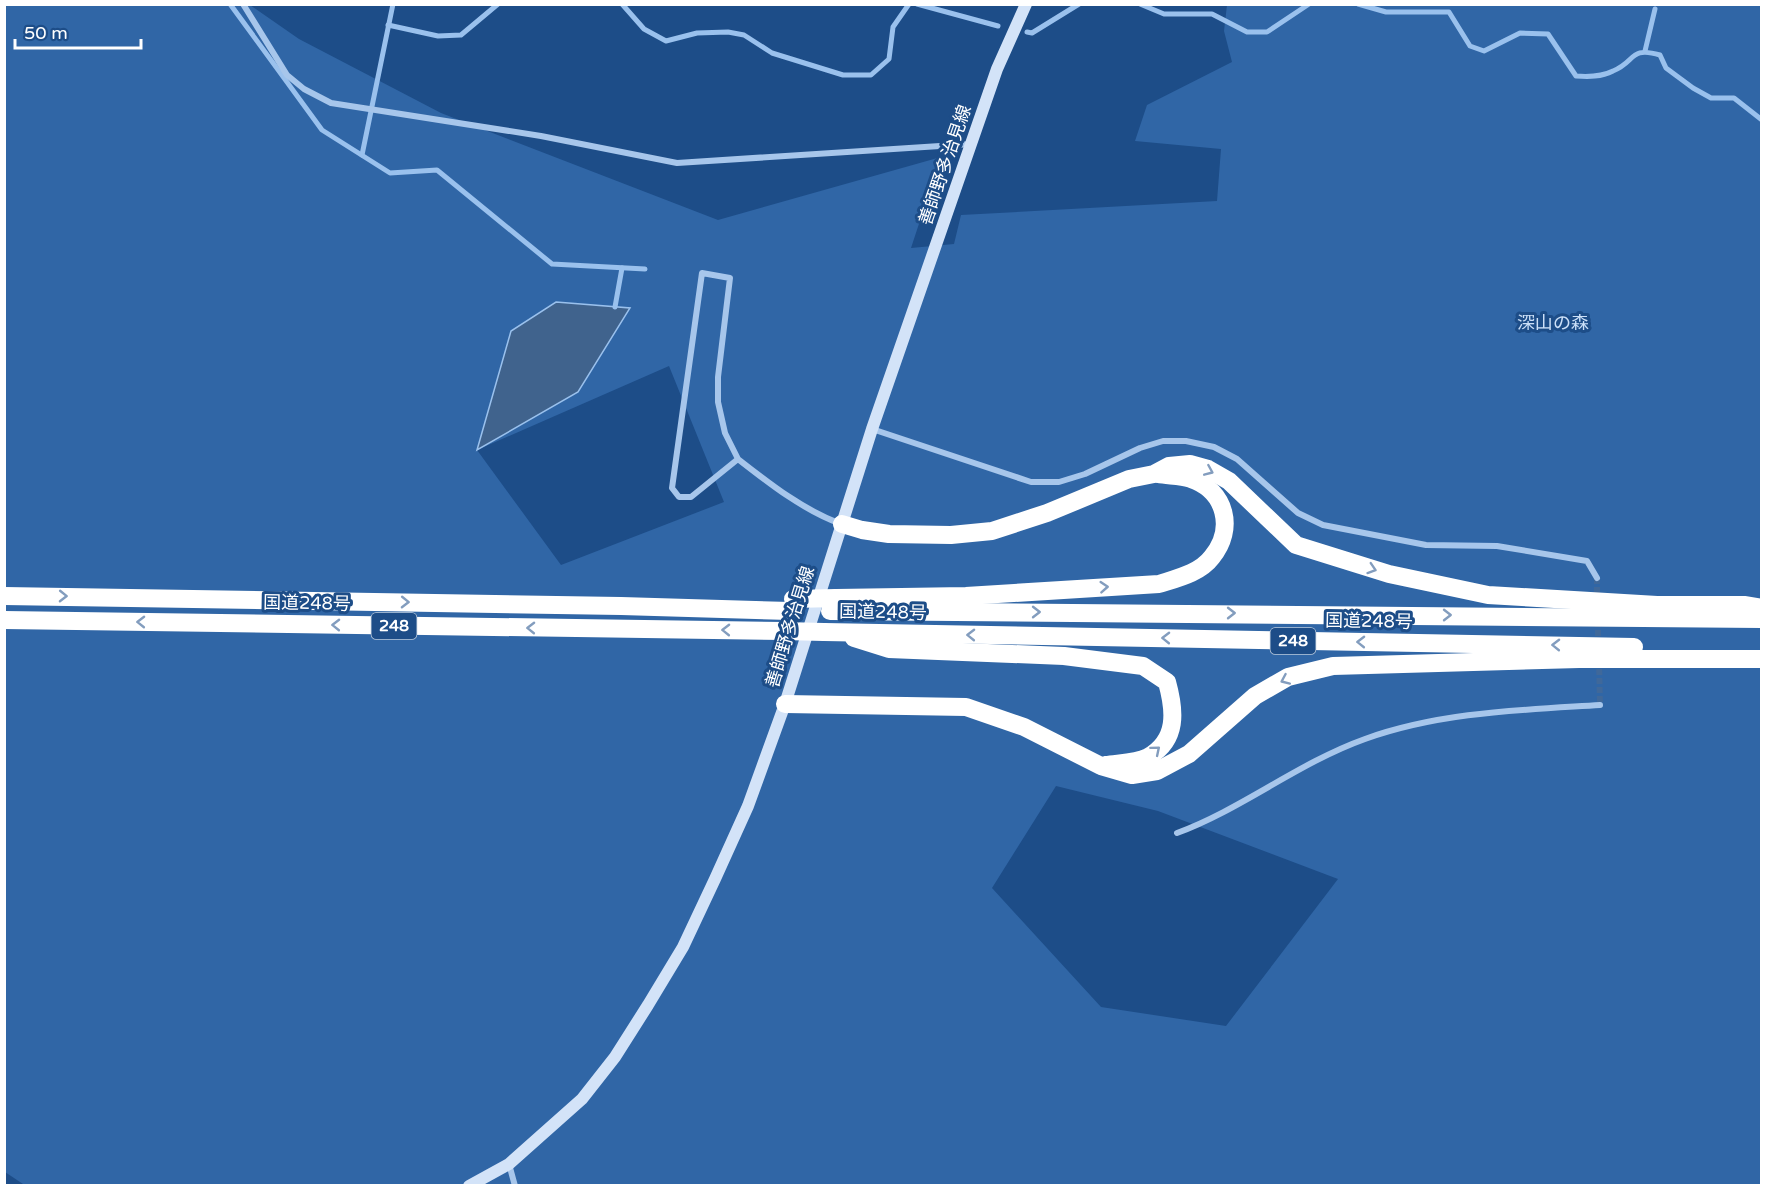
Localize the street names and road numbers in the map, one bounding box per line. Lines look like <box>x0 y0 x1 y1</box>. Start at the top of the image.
street label: 善師野多治見線 <box>914 102 976 228</box>
street label: 善師野多治見線 <box>761 564 819 690</box>
street label: 国道248号 <box>263 591 351 615</box>
street label: 国道248号 <box>839 600 927 624</box>
street label: 国道248号 <box>1325 609 1413 633</box>
road number: 248 <box>372 613 416 639</box>
road number: 248 <box>1270 628 1316 654</box>

